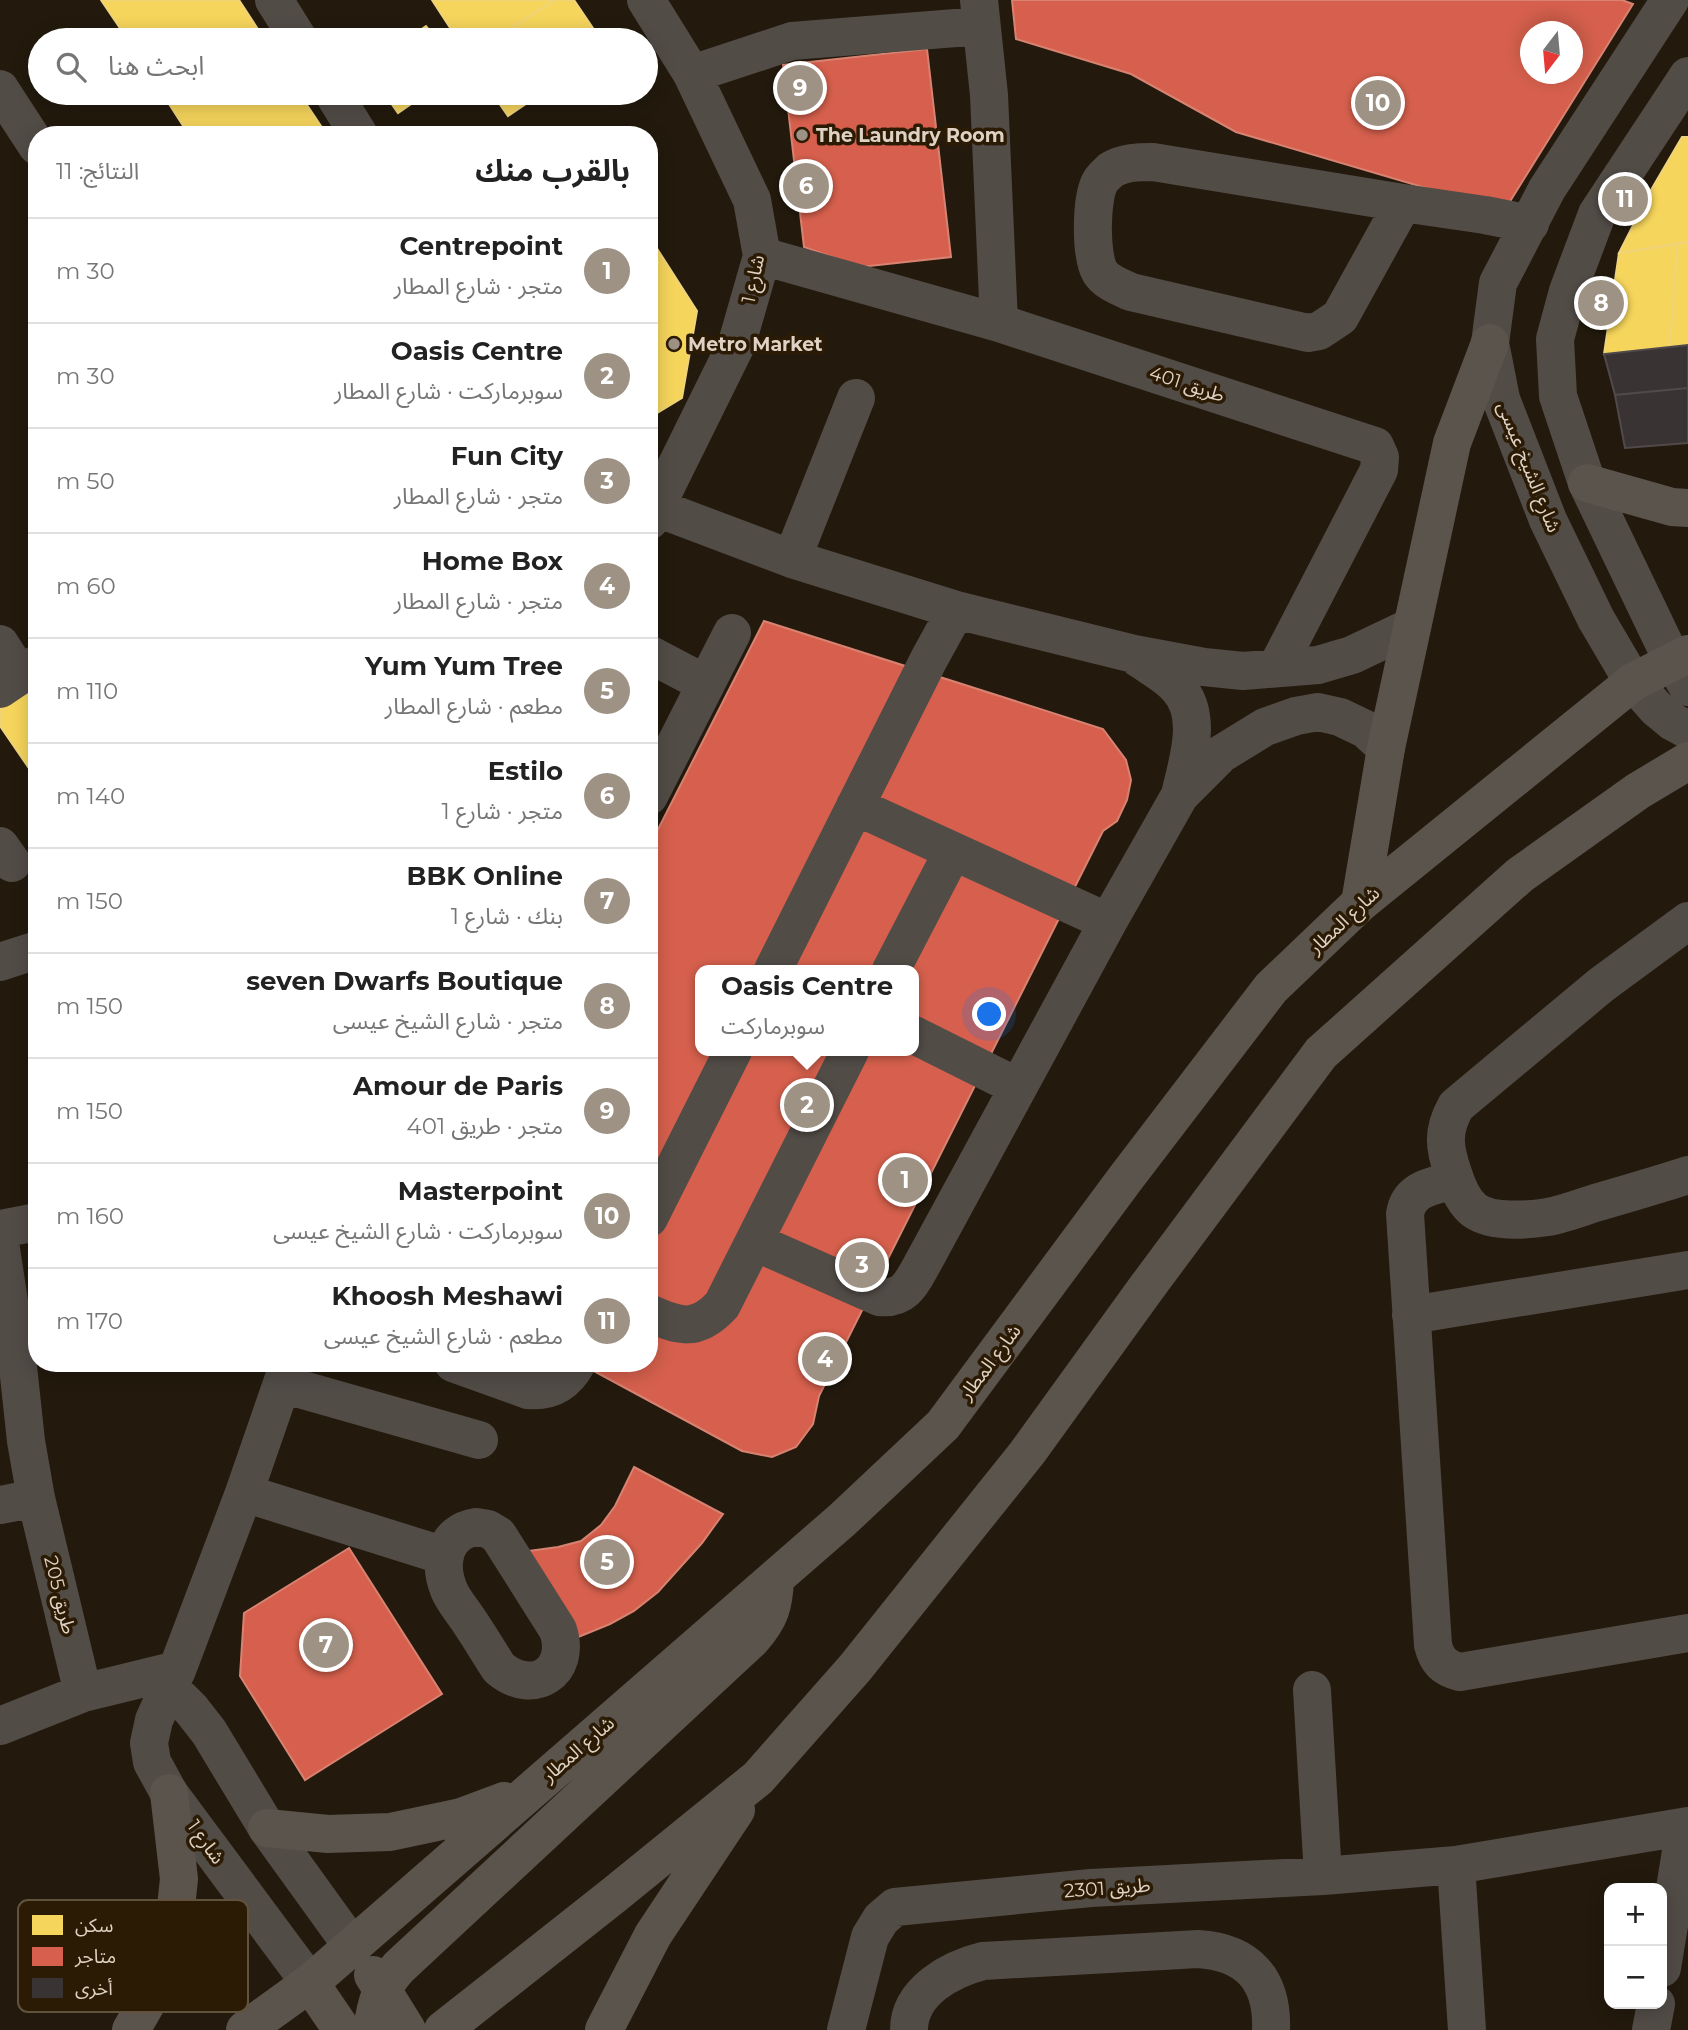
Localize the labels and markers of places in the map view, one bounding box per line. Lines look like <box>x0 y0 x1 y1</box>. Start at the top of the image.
pin: 9 <box>777 62 823 114</box>
pin: 10 <box>1355 77 1401 129</box>
place label: The Laundry Room <box>816 124 1005 147</box>
marker: The Laundry Room <box>794 127 810 143</box>
pin: 6 <box>783 160 829 212</box>
pin: 11 <box>1602 173 1648 225</box>
pin: 8 <box>1578 277 1624 329</box>
place label: Metro Market <box>688 333 823 356</box>
marker: Metro Market <box>666 336 682 352</box>
pin: 2 <box>784 1079 830 1131</box>
pin: 1 <box>882 1154 928 1206</box>
pin: 3 <box>839 1239 885 1291</box>
pin: 4 <box>802 1333 848 1385</box>
pin: 5 <box>584 1536 630 1588</box>
pin: 7 <box>303 1619 349 1671</box>

